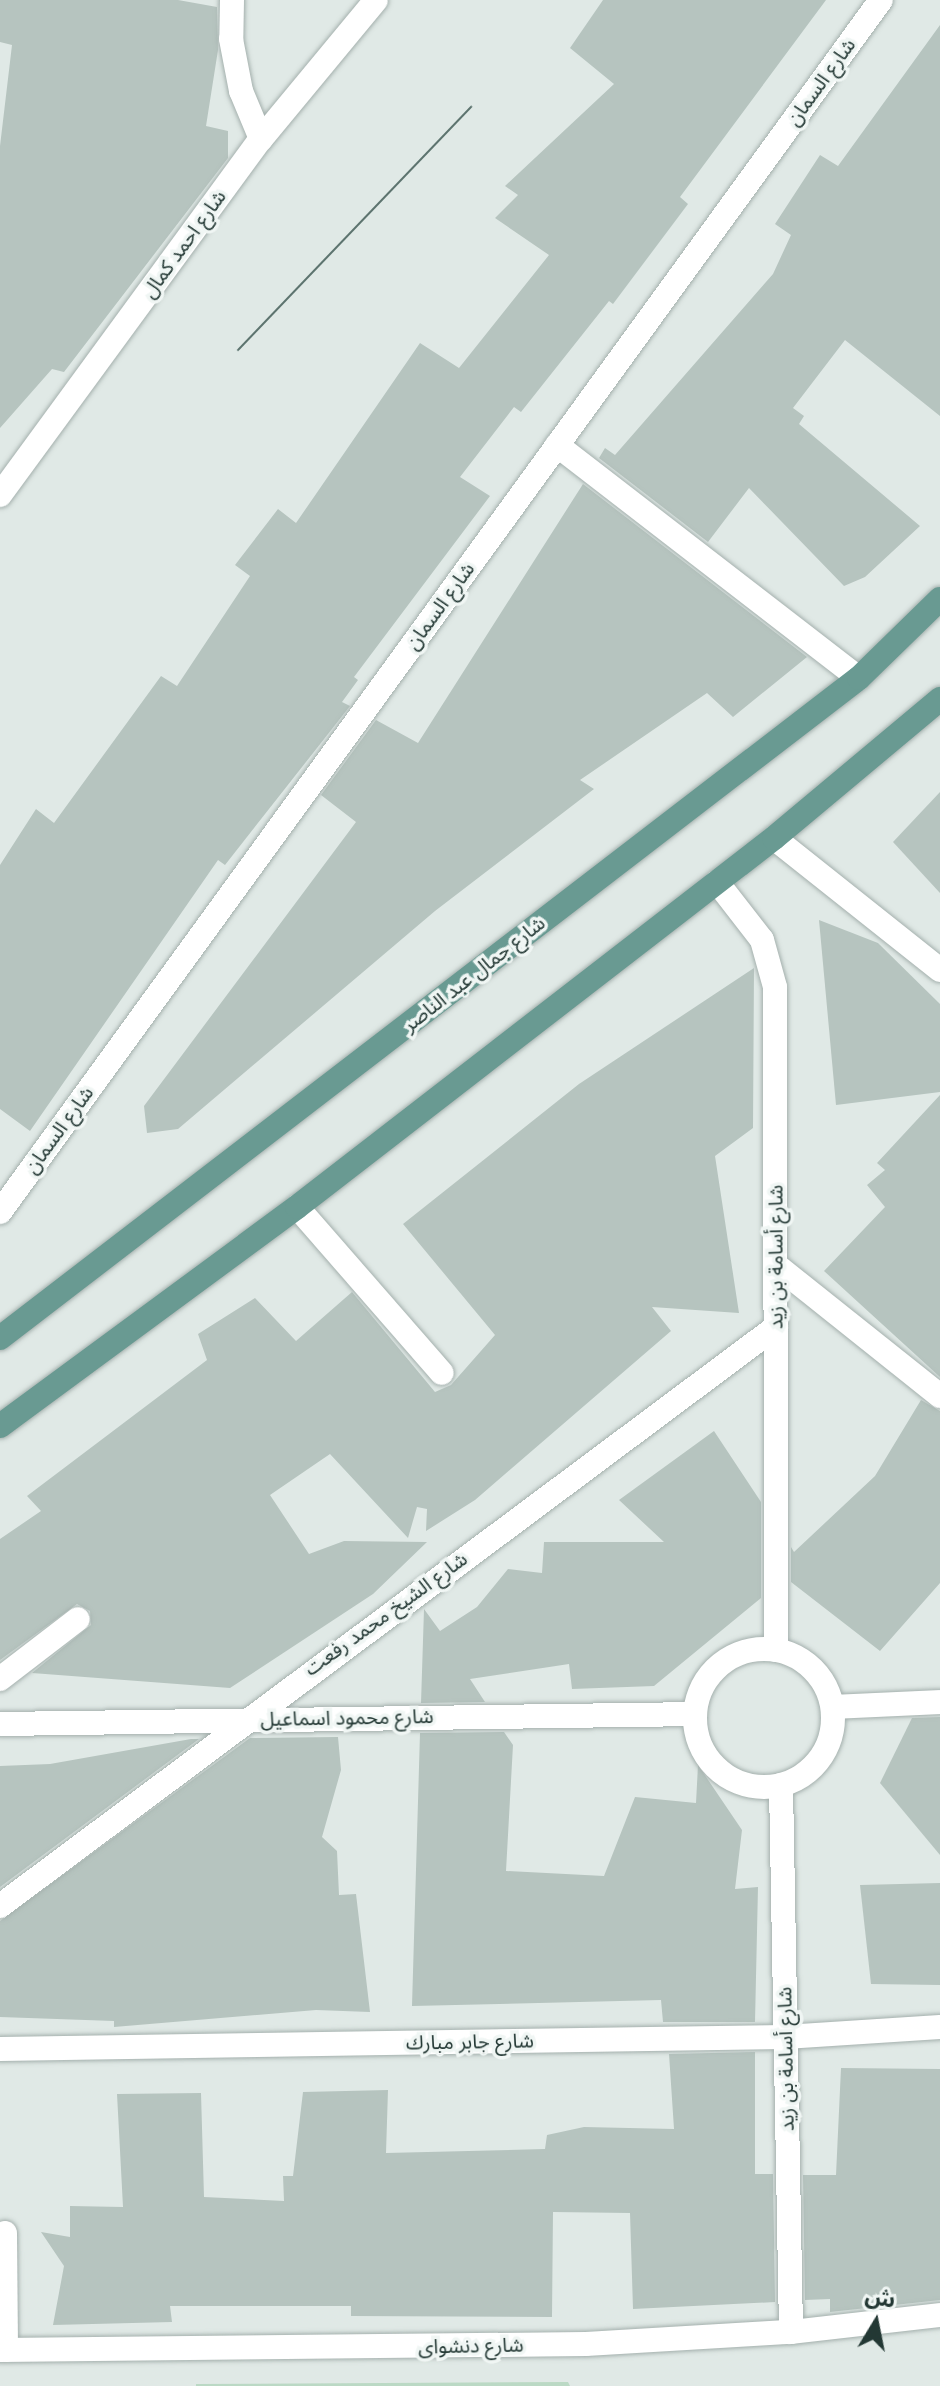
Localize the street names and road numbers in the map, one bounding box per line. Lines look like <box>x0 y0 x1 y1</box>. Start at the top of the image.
street label: شارع السمان <box>781 34 861 130</box>
street label: شارع احمد كمال <box>137 185 231 303</box>
street label: شارع السمان <box>400 558 480 654</box>
street label: شارع جمال عبد الناصر <box>398 911 550 1037</box>
street label: شارع السمان <box>19 1082 99 1178</box>
street label: شارع أسامة بن زيد <box>764 1185 788 1329</box>
street label: شارع الشيخ محمد رفعت <box>300 1547 472 1681</box>
street label: شارع محمود اسماعيل <box>260 1704 434 1732</box>
street label: شارع أسامة بن زيد <box>773 1987 799 2131</box>
street label: شارع جابر مبارك <box>406 2029 534 2055</box>
street label: شارع دنشواى <box>418 2333 524 2359</box>

